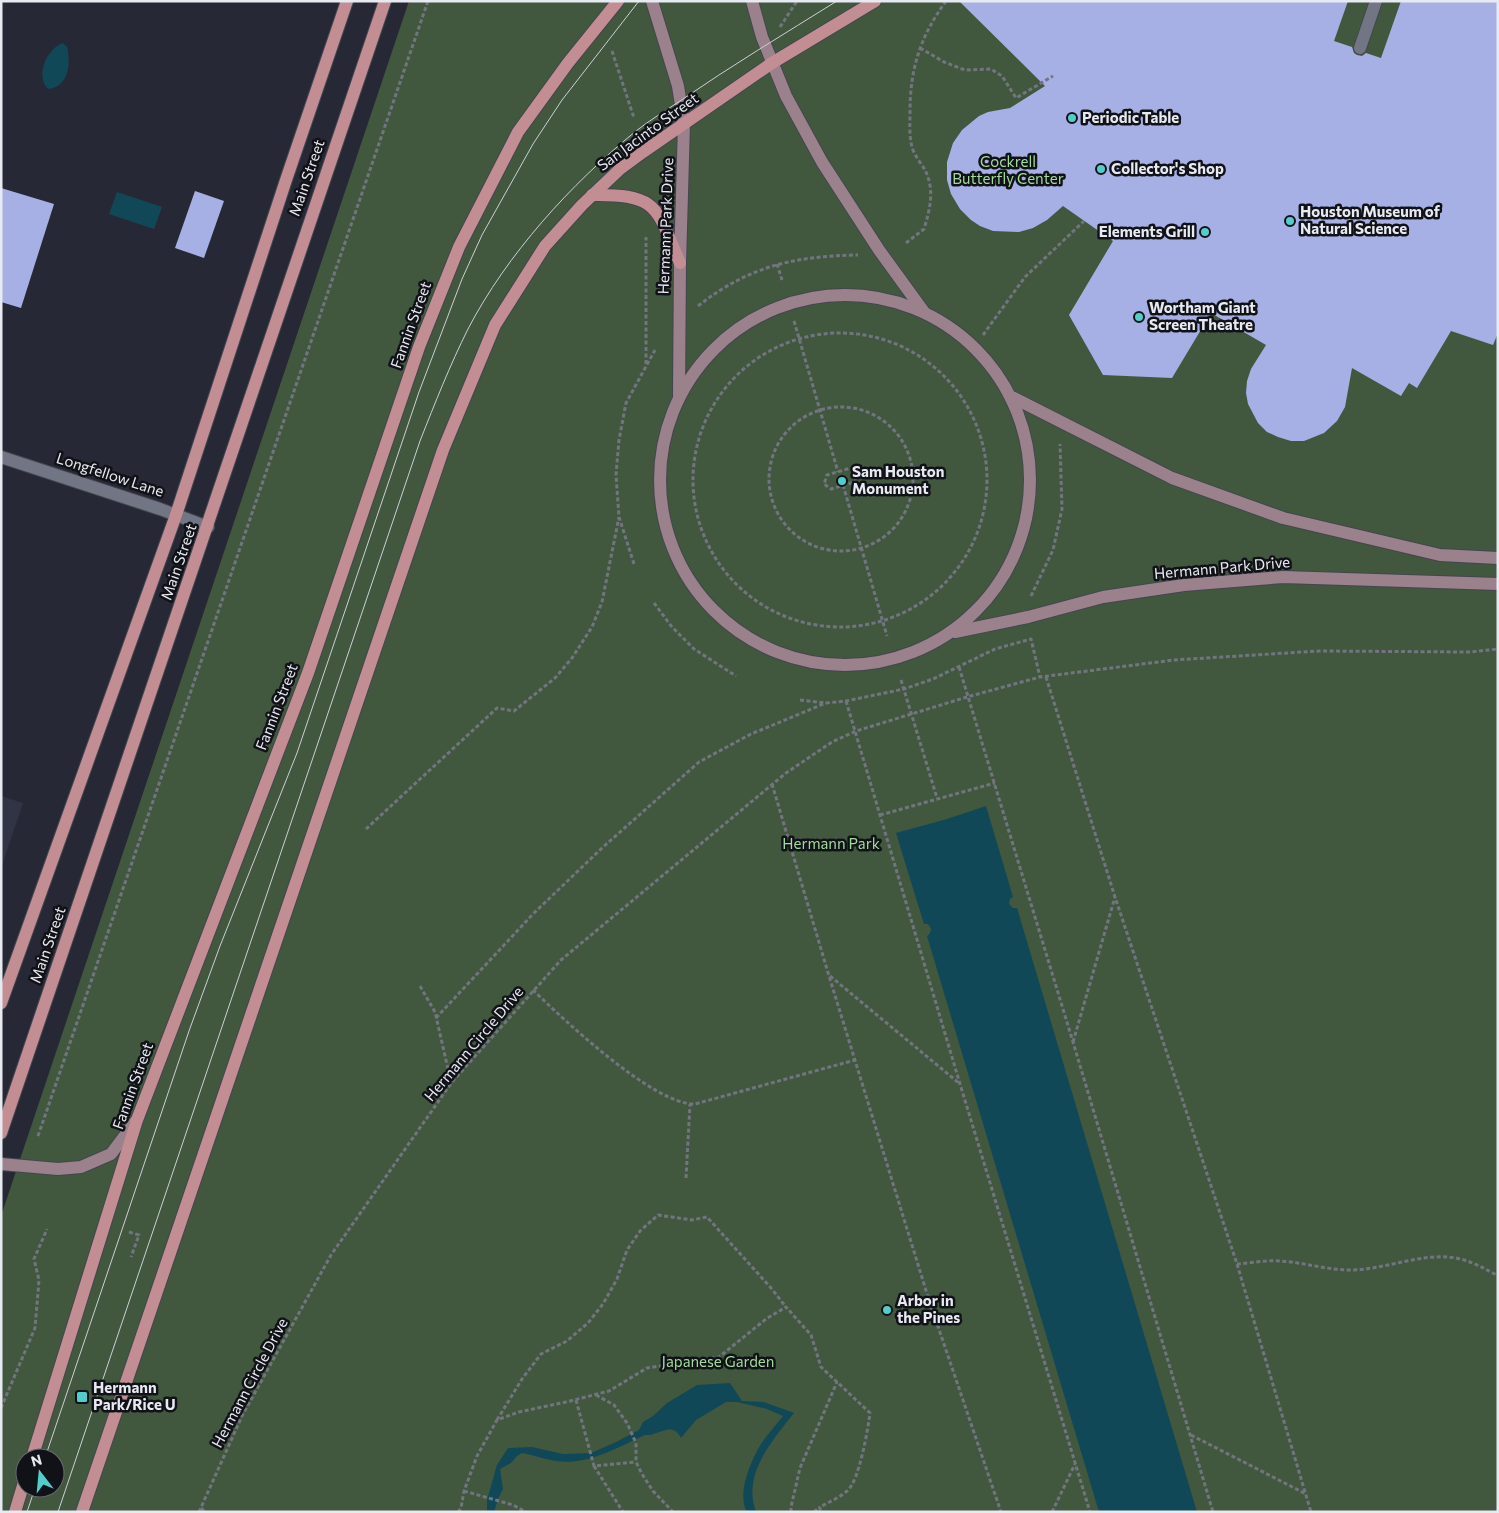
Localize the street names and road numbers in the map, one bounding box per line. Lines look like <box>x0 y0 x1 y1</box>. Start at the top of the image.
street label: San Jacinto Street <box>593 89 701 174</box>
street label: Main Street <box>285 137 328 218</box>
street label: Hermann Park Drive <box>654 157 676 295</box>
street label: Fannin Street <box>386 279 434 371</box>
street label: Longfellow Lane <box>54 448 166 500</box>
street label: Main Street <box>157 521 200 602</box>
street label: Hermann Park Drive <box>1153 552 1291 582</box>
street label: Fannin Street <box>251 661 301 752</box>
street label: Main Street <box>26 904 69 985</box>
street label: Hermann Circle Drive <box>420 982 527 1104</box>
street label: Fannin Street <box>108 1040 156 1132</box>
street label: Hermann Circle Drive <box>207 1315 291 1450</box>

